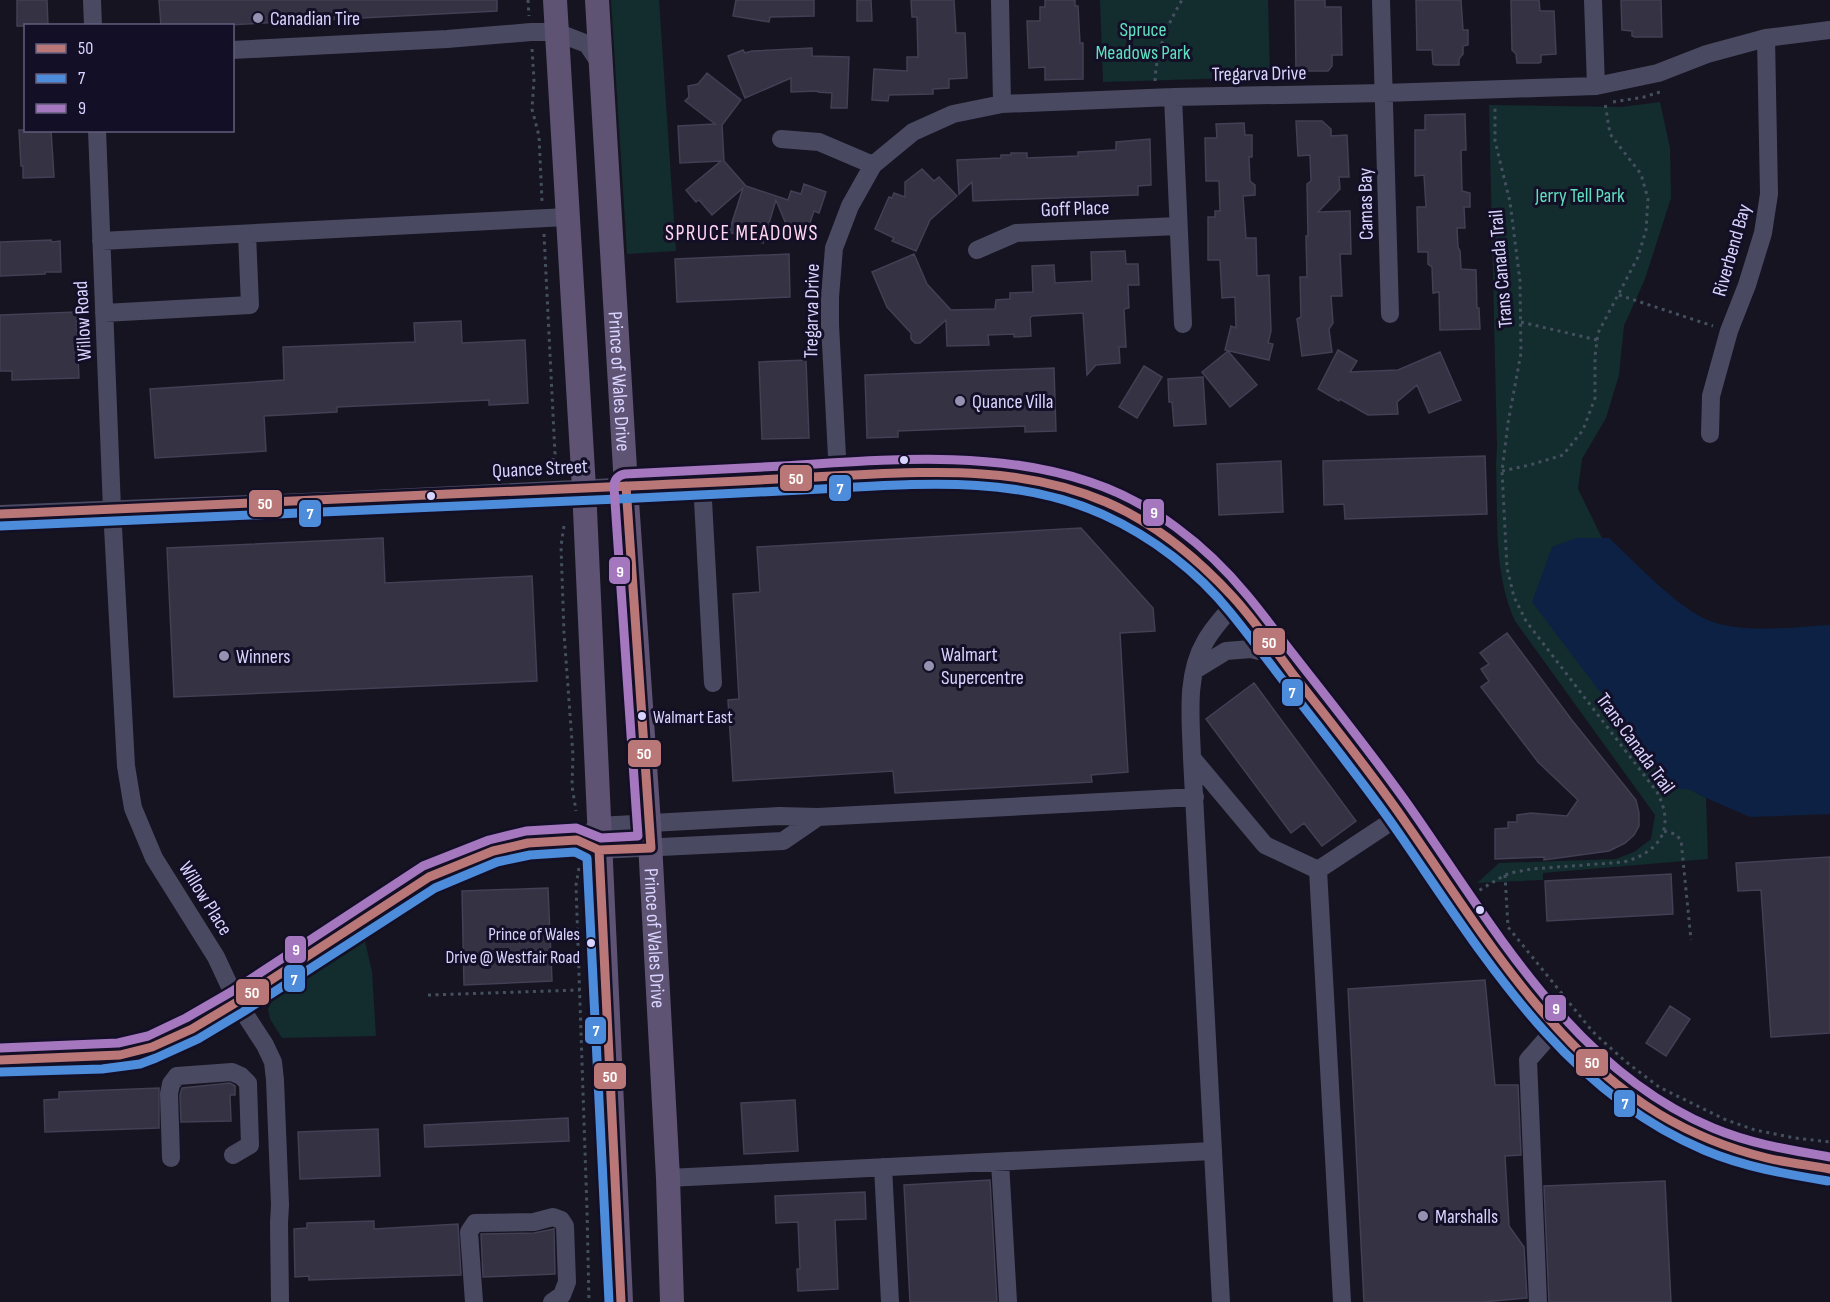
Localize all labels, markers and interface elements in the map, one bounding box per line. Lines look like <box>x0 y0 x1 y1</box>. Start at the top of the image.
place label: Canadian Tire <box>270 7 360 31</box>
marker: Canadian Tire <box>251 11 265 25</box>
park label: Spruce Meadows Park <box>1095 18 1191 65</box>
legend <box>24 24 234 132</box>
text: 50 <box>78 38 93 59</box>
street label: Tregarva Drive <box>1211 61 1307 87</box>
text: 7 <box>78 68 86 89</box>
text: 9 <box>78 98 86 119</box>
street label: Camas Bay <box>1353 167 1379 240</box>
park label: Jerry Tell Park <box>1534 184 1625 208</box>
street label: Goff Place <box>1040 196 1110 222</box>
street label: Riverbend Bay <box>1707 201 1757 299</box>
street label: Trans Canada Trail <box>1484 209 1518 329</box>
district label: SPRUCE MEADOWS <box>665 221 819 246</box>
street label: Tregarva Drive <box>799 263 825 359</box>
street label: Willow Road <box>69 280 97 362</box>
street label: Prince of Wales Drive <box>603 311 635 452</box>
place label: Quance Villa <box>972 390 1053 414</box>
marker: Quance Villa <box>953 394 967 408</box>
unlabelled marker <box>898 454 910 466</box>
street label: Quance Street <box>492 455 589 483</box>
line badge: 50 <box>779 464 813 492</box>
text: 50 <box>789 470 803 489</box>
line badge: 7 <box>828 474 852 502</box>
text: 7 <box>837 480 844 499</box>
line badge: 50 <box>248 489 283 518</box>
unlabelled marker <box>425 490 437 502</box>
text: 50 <box>258 495 272 514</box>
line badge: 9 <box>1142 498 1165 527</box>
line badge: 7 <box>298 499 322 528</box>
text: 9 <box>1150 504 1158 523</box>
text: 7 <box>307 505 314 524</box>
line badge: 9 <box>608 556 631 585</box>
text: 9 <box>616 563 624 582</box>
line badge: 50 <box>1252 627 1286 656</box>
text: 50 <box>1262 634 1276 653</box>
place label: Walmart Supercentre <box>941 643 1024 690</box>
place label: Winners <box>236 645 291 669</box>
marker: Winners <box>217 649 231 663</box>
marker: Walmart Supercentre <box>922 659 936 673</box>
line badge: 7 <box>1281 678 1304 707</box>
text: 7 <box>1289 684 1296 703</box>
street label: Trans Canada Trail <box>1591 689 1680 799</box>
place label: Walmart East <box>653 707 733 728</box>
marker: Walmart East <box>636 710 648 722</box>
line badge: 50 <box>627 739 662 768</box>
text: 50 <box>637 745 651 764</box>
street label: Willow Place <box>173 857 237 940</box>
street label: Prince of Wales Drive <box>638 868 670 1009</box>
unlabelled marker <box>1474 904 1486 916</box>
place label: Prince of Wales Drive @ Westfair Road <box>445 924 580 968</box>
line badge: 9 <box>284 935 307 964</box>
marker: Prince of Wales Drive @ Westfair Road <box>585 937 597 949</box>
text: 9 <box>292 941 300 960</box>
line badge: 7 <box>283 964 306 993</box>
text: 7 <box>291 971 298 990</box>
line badge: 50 <box>235 978 270 1006</box>
text: 50 <box>245 984 259 1003</box>
line badge: 9 <box>1544 994 1567 1022</box>
text: 9 <box>1552 1000 1560 1019</box>
line badge: 7 <box>584 1016 607 1045</box>
text: 7 <box>593 1022 600 1041</box>
line badge: 50 <box>1575 1048 1609 1077</box>
text: 50 <box>1585 1054 1599 1073</box>
line badge: 50 <box>593 1062 627 1090</box>
text: 50 <box>603 1068 617 1087</box>
line badge: 7 <box>1613 1089 1636 1118</box>
text: 7 <box>1622 1095 1629 1114</box>
place label: Marshalls <box>1435 1205 1498 1229</box>
marker: Marshalls <box>1416 1209 1430 1223</box>

